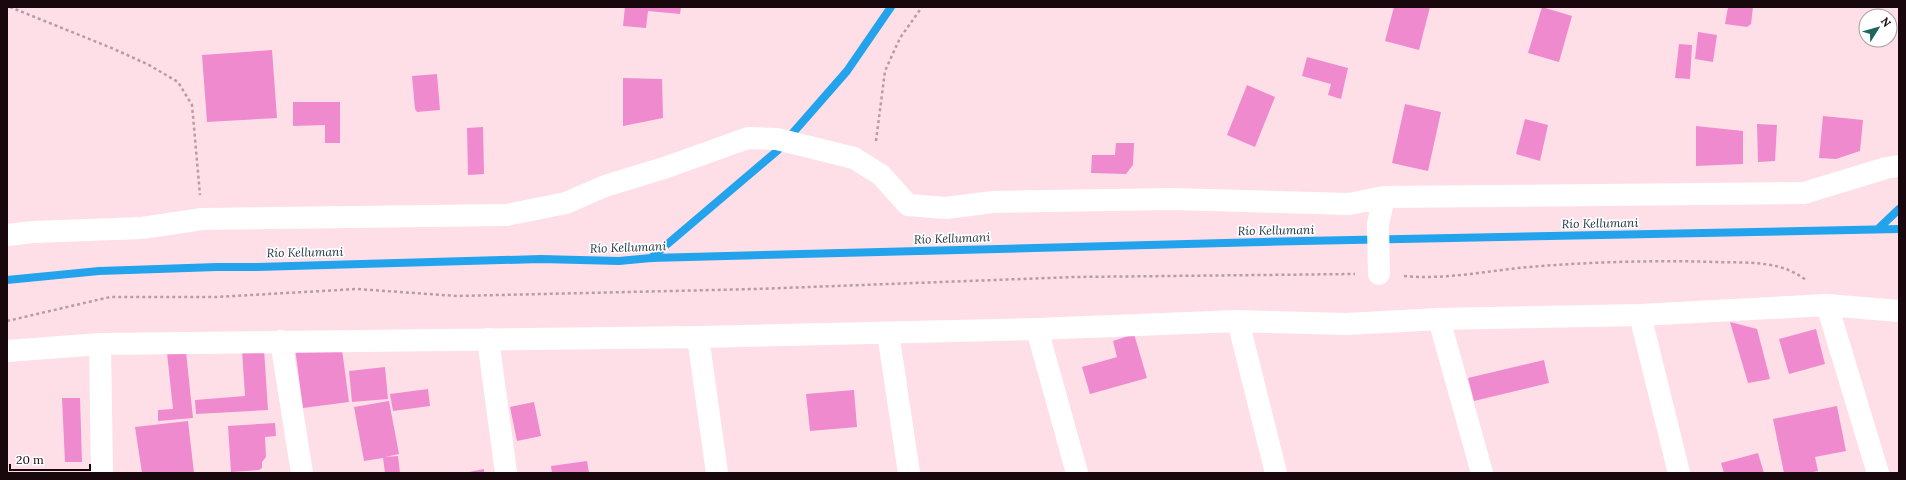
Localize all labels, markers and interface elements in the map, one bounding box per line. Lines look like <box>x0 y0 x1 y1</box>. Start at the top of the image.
north arrow <box>1858 8 1898 48</box>
text: N <box>1878 14 1894 30</box>
water label: Río Kellumani <box>1562 215 1638 231</box>
water label: Río Kellumani <box>1238 222 1314 238</box>
water label: Río Kellumani <box>914 229 991 247</box>
water label: Río Kellumani <box>590 238 667 256</box>
water label: Río Kellumani <box>267 244 343 260</box>
scale bar <box>10 446 90 472</box>
text: 20 m <box>16 452 44 467</box>

